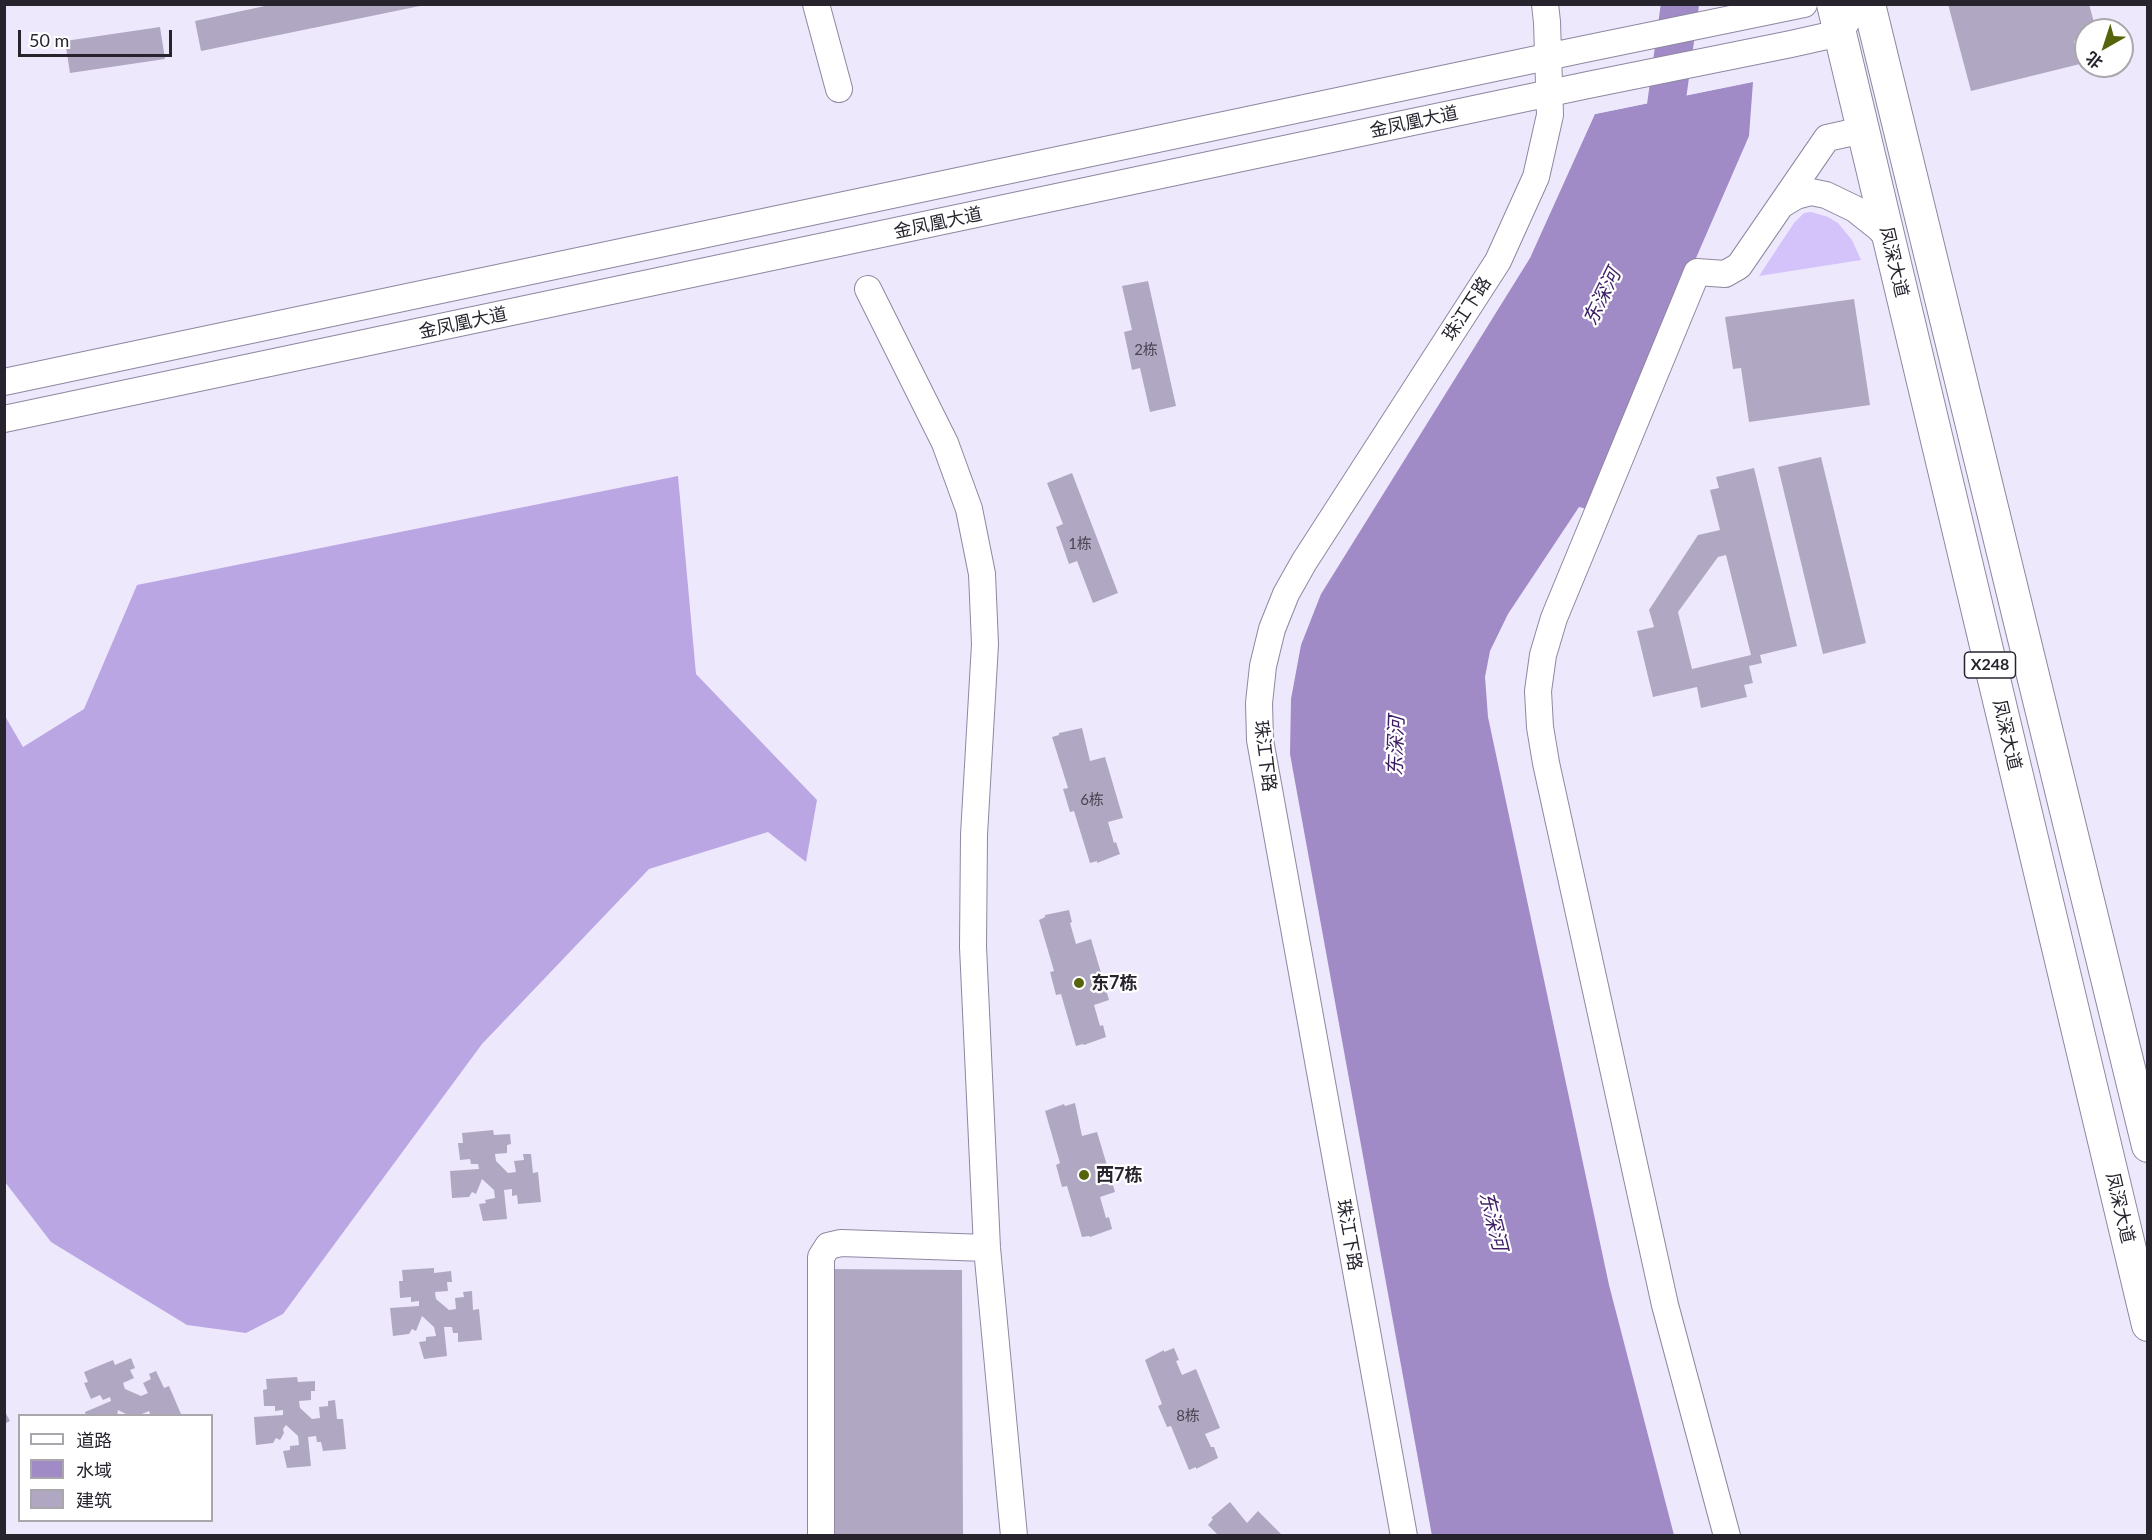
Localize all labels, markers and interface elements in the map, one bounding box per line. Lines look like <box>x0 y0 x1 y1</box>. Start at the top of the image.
scale bar <box>21 18 176 56</box>
north arrow <box>2074 18 2134 78</box>
text: 50 m <box>29 29 69 51</box>
text: 北 <box>2081 48 2106 73</box>
street label: 金凤凰大道 <box>1368 102 1460 142</box>
street label: 金凤凰大道 <box>892 203 984 243</box>
street label: 凤深大道 <box>1875 224 1913 300</box>
water label: 东深河 <box>1578 265 1626 329</box>
street label: 珠江下路 <box>1438 273 1496 345</box>
street label: 金凤凰大道 <box>417 303 509 343</box>
house number: 2栋 <box>1134 341 1158 359</box>
house number: 1栋 <box>1068 535 1092 553</box>
road number: X248 <box>1964 652 2016 678</box>
street label: 凤深大道 <box>1988 697 2026 773</box>
water label: 东深河 <box>1383 716 1409 776</box>
street label: 珠江下路 <box>1250 719 1280 793</box>
house number: 6栋 <box>1080 791 1104 809</box>
place label: 东7栋 <box>1091 972 1137 994</box>
marker: 东7栋 <box>1072 976 1086 990</box>
place label: 西7栋 <box>1096 1164 1142 1186</box>
marker: 西7栋 <box>1077 1168 1091 1182</box>
street label: 凤深大道 <box>2101 1170 2139 1246</box>
water label: 东深河 <box>1474 1189 1512 1253</box>
street label: 珠江下路 <box>1332 1198 1366 1272</box>
house number: 8栋 <box>1176 1407 1200 1425</box>
legend <box>18 1414 213 1522</box>
text: 道路 <box>76 1429 112 1451</box>
text: 水域 <box>76 1459 112 1481</box>
text: 建筑 <box>76 1489 112 1511</box>

